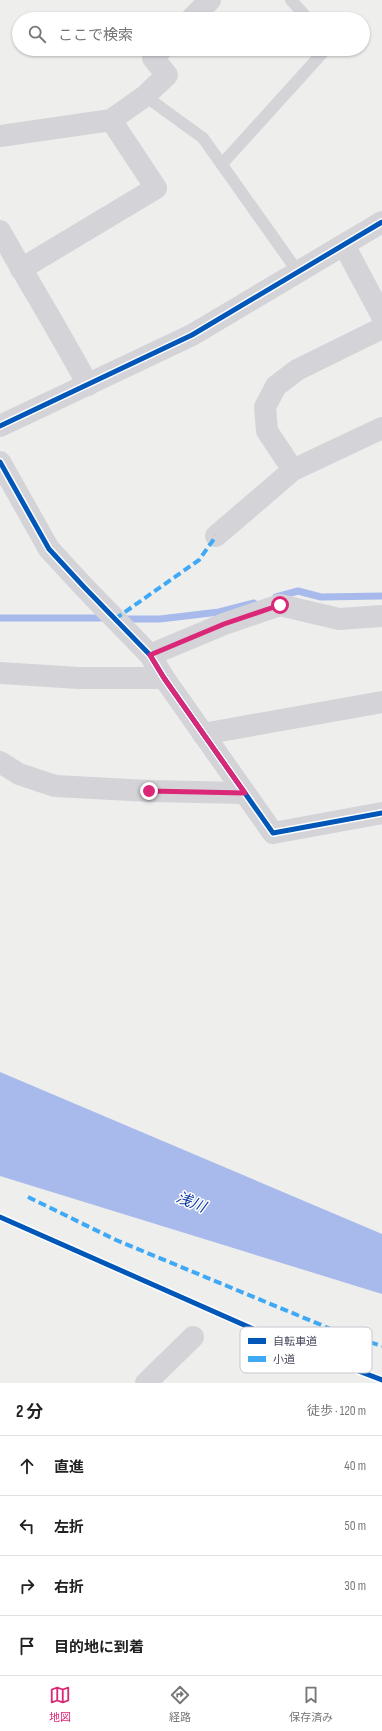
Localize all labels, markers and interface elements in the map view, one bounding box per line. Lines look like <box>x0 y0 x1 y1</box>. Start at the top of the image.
search box <box>12 12 370 56</box>
icon: search <box>26 23 48 45</box>
text: ここで検索 <box>58 26 133 45</box>
route start <box>271 596 289 614</box>
route end <box>140 782 158 800</box>
water label: 浅川 <box>173 1188 210 1218</box>
legend <box>240 1327 372 1373</box>
text: 自転車道 <box>273 1335 317 1348</box>
text: 小道 <box>273 1353 295 1366</box>
text: 2 分 <box>16 1402 43 1422</box>
text: 徒歩 · 120 m <box>307 1403 366 1419</box>
icon: ahead <box>16 1455 38 1477</box>
text: 直進 <box>54 1458 84 1477</box>
text: 40 m <box>344 1458 366 1474</box>
icon: left <box>16 1515 38 1537</box>
text: 左折 <box>54 1518 84 1537</box>
text: 50 m <box>345 1518 366 1534</box>
icon: right <box>16 1575 38 1597</box>
text: 右折 <box>54 1578 84 1597</box>
text: 30 m <box>344 1578 366 1594</box>
icon: arrive <box>16 1635 38 1657</box>
text: 目的地に到着 <box>54 1638 144 1657</box>
tab: 地図 <box>49 1684 71 1724</box>
tab: 経路 <box>169 1684 191 1724</box>
tab: 保存済み <box>289 1684 333 1724</box>

